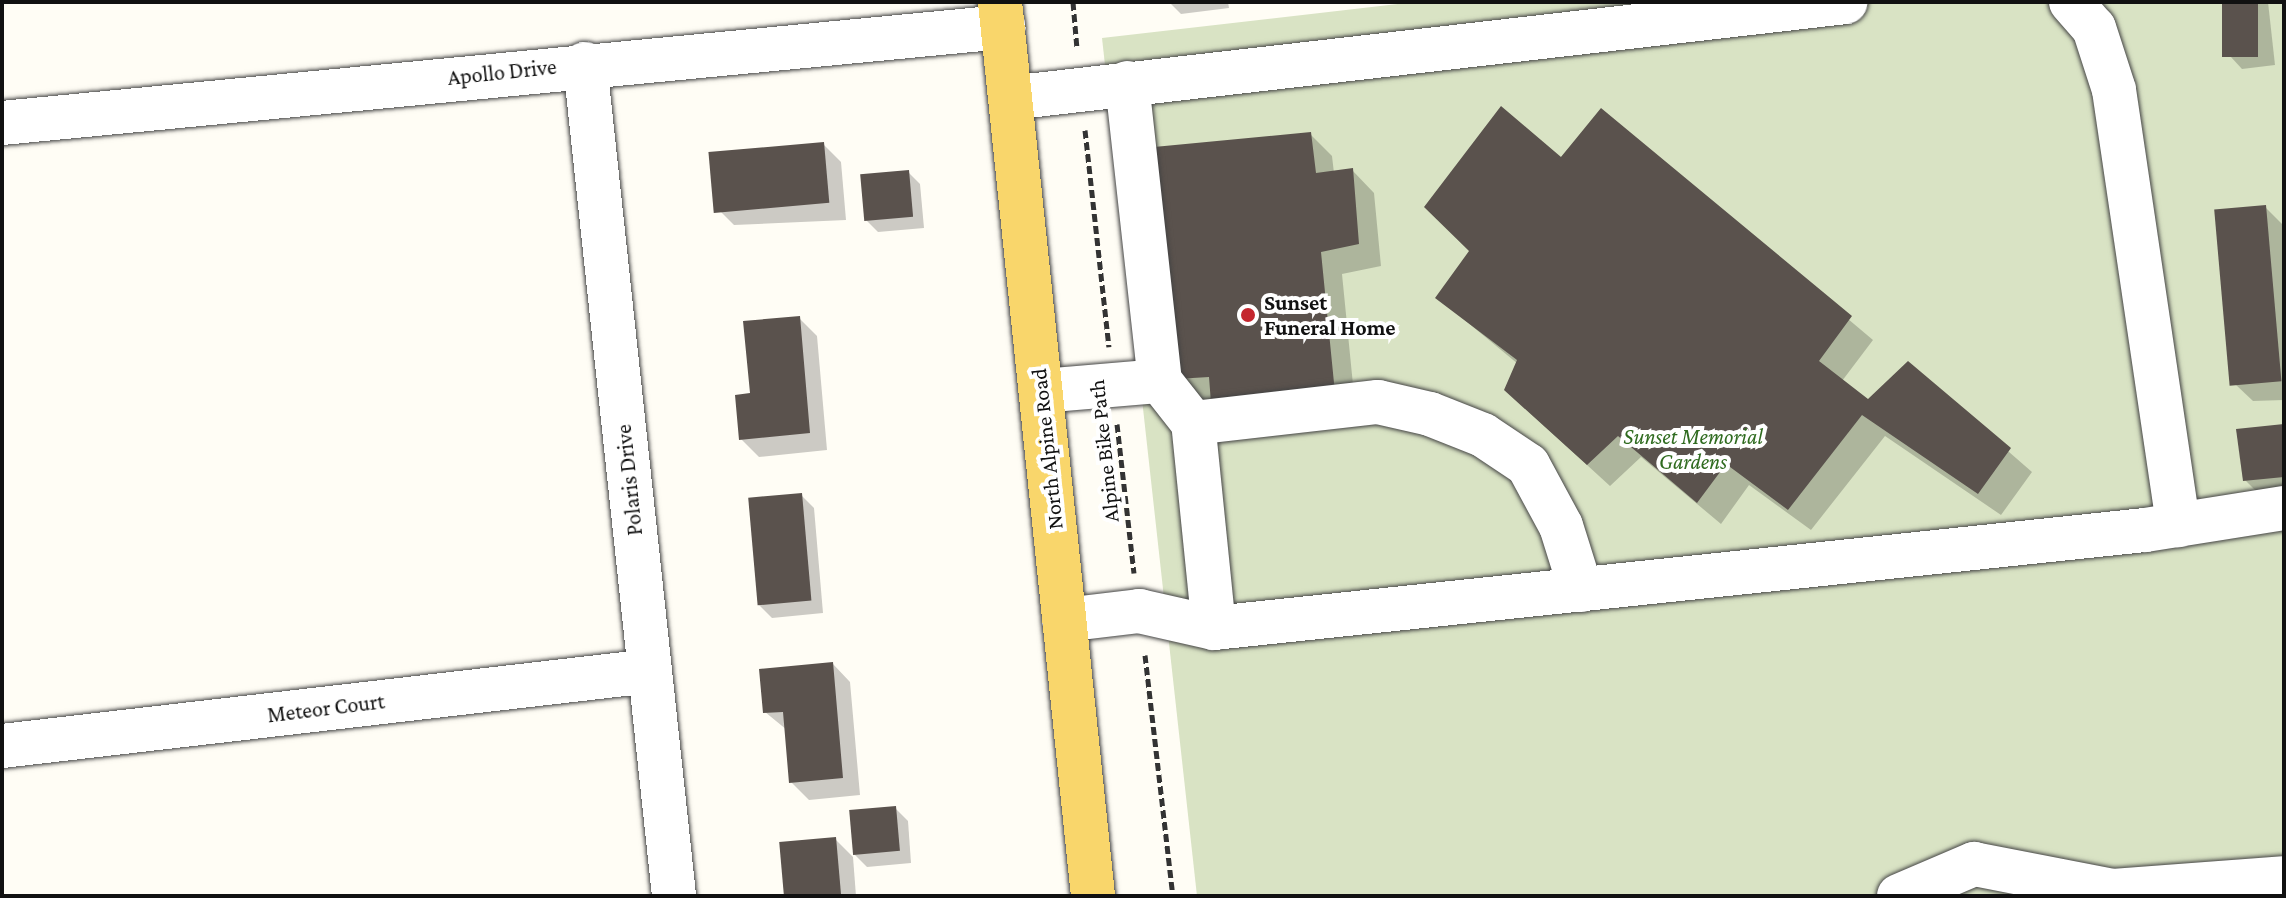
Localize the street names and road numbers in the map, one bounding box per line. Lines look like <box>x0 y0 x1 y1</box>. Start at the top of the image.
street label: Apollo Drive <box>446 53 558 91</box>
street label: North Alpine Road <box>1025 367 1069 531</box>
street label: Alpine Bike Path <box>1083 378 1125 524</box>
street label: Polaris Drive <box>610 423 648 537</box>
street label: Meteor Court <box>266 688 386 728</box>

